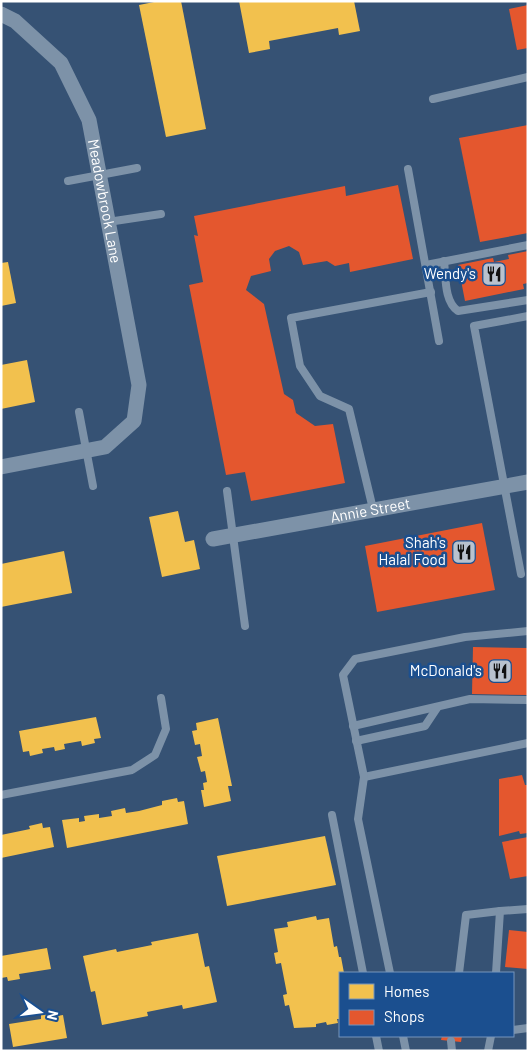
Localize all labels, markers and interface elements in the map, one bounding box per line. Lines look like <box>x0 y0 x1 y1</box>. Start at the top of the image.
street label: Meadowbrook Lane <box>85 137 126 264</box>
restaurant icon: Wendy's <box>481 261 507 287</box>
place label: Wendy's <box>424 264 476 282</box>
street label: Annie Street <box>329 493 412 526</box>
place label: Shah's Halal Food <box>378 533 446 568</box>
restaurant icon: Shah's Halal Food <box>451 539 477 565</box>
restaurant icon: McDonald's <box>487 658 513 684</box>
place label: McDonald's <box>410 661 482 679</box>
legend <box>339 972 514 1037</box>
text: Homes <box>384 982 429 1000</box>
north arrow <box>15 987 65 1037</box>
text: Shops <box>384 1007 424 1025</box>
text: N <box>44 1009 62 1022</box>

